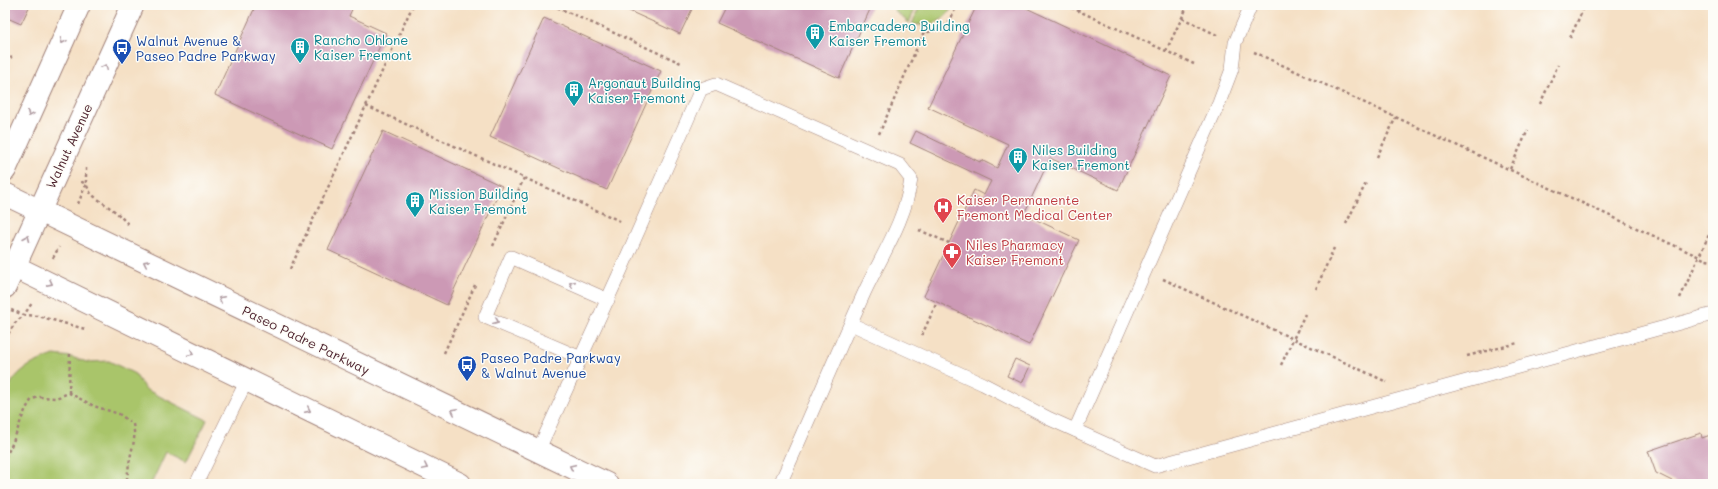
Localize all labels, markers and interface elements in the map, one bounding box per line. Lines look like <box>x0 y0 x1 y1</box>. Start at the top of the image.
place label: Embarcadero Building Kaiser Fremont <box>829 17 970 49</box>
building icon: Embarcadero Building Kaiser Fremont <box>804 22 826 50</box>
place label: Rancho Ohlone Kaiser Fremont <box>314 31 412 63</box>
place label: Walnut Avenue & Paseo Padre Parkway <box>136 32 276 64</box>
one-way arrow <box>60 36 68 44</box>
building icon: Rancho Ohlone Kaiser Fremont <box>289 36 311 64</box>
bus stop icon: Walnut Avenue & Paseo Padre Parkway <box>111 37 133 65</box>
one-way arrow <box>100 63 108 71</box>
place label: Argonaut Building Kaiser Fremont <box>588 74 700 106</box>
building icon: Argonaut Building Kaiser Fremont <box>563 79 585 107</box>
street label: Walnut Avenue <box>41 101 96 191</box>
one-way arrow <box>27 110 35 118</box>
place label: Niles Building Kaiser Fremont <box>1032 141 1130 173</box>
building icon: Niles Building Kaiser Fremont <box>1007 146 1029 174</box>
place label: Mission Building Kaiser Fremont <box>429 185 528 217</box>
building icon: Mission Building Kaiser Fremont <box>404 190 426 218</box>
place label: Kaiser Permanente Fremont Medical Center <box>957 191 1113 223</box>
hospital icon: Kaiser Permanente Fremont Medical Center <box>932 196 954 224</box>
one-way arrow <box>22 235 30 243</box>
place label: Niles Pharmacy Kaiser Fremont <box>966 236 1064 268</box>
pharmacy icon: Niles Pharmacy Kaiser Fremont <box>941 241 963 269</box>
one-way arrow <box>143 260 151 268</box>
one-way arrow <box>46 279 53 286</box>
one-way arrow <box>569 281 577 289</box>
one-way arrow <box>218 296 226 304</box>
street label: Paseo Padre Parkway <box>240 301 373 378</box>
one-way arrow <box>491 316 499 324</box>
one-way arrow <box>187 348 195 356</box>
place label: Paseo Padre Parkway & Walnut Avenue <box>481 349 621 381</box>
bus stop icon: Paseo Padre Parkway & Walnut Avenue <box>456 354 478 382</box>
one-way arrow <box>304 405 312 413</box>
one-way arrow <box>451 408 459 416</box>
one-way arrow <box>421 462 428 470</box>
one-way arrow <box>568 464 576 472</box>

